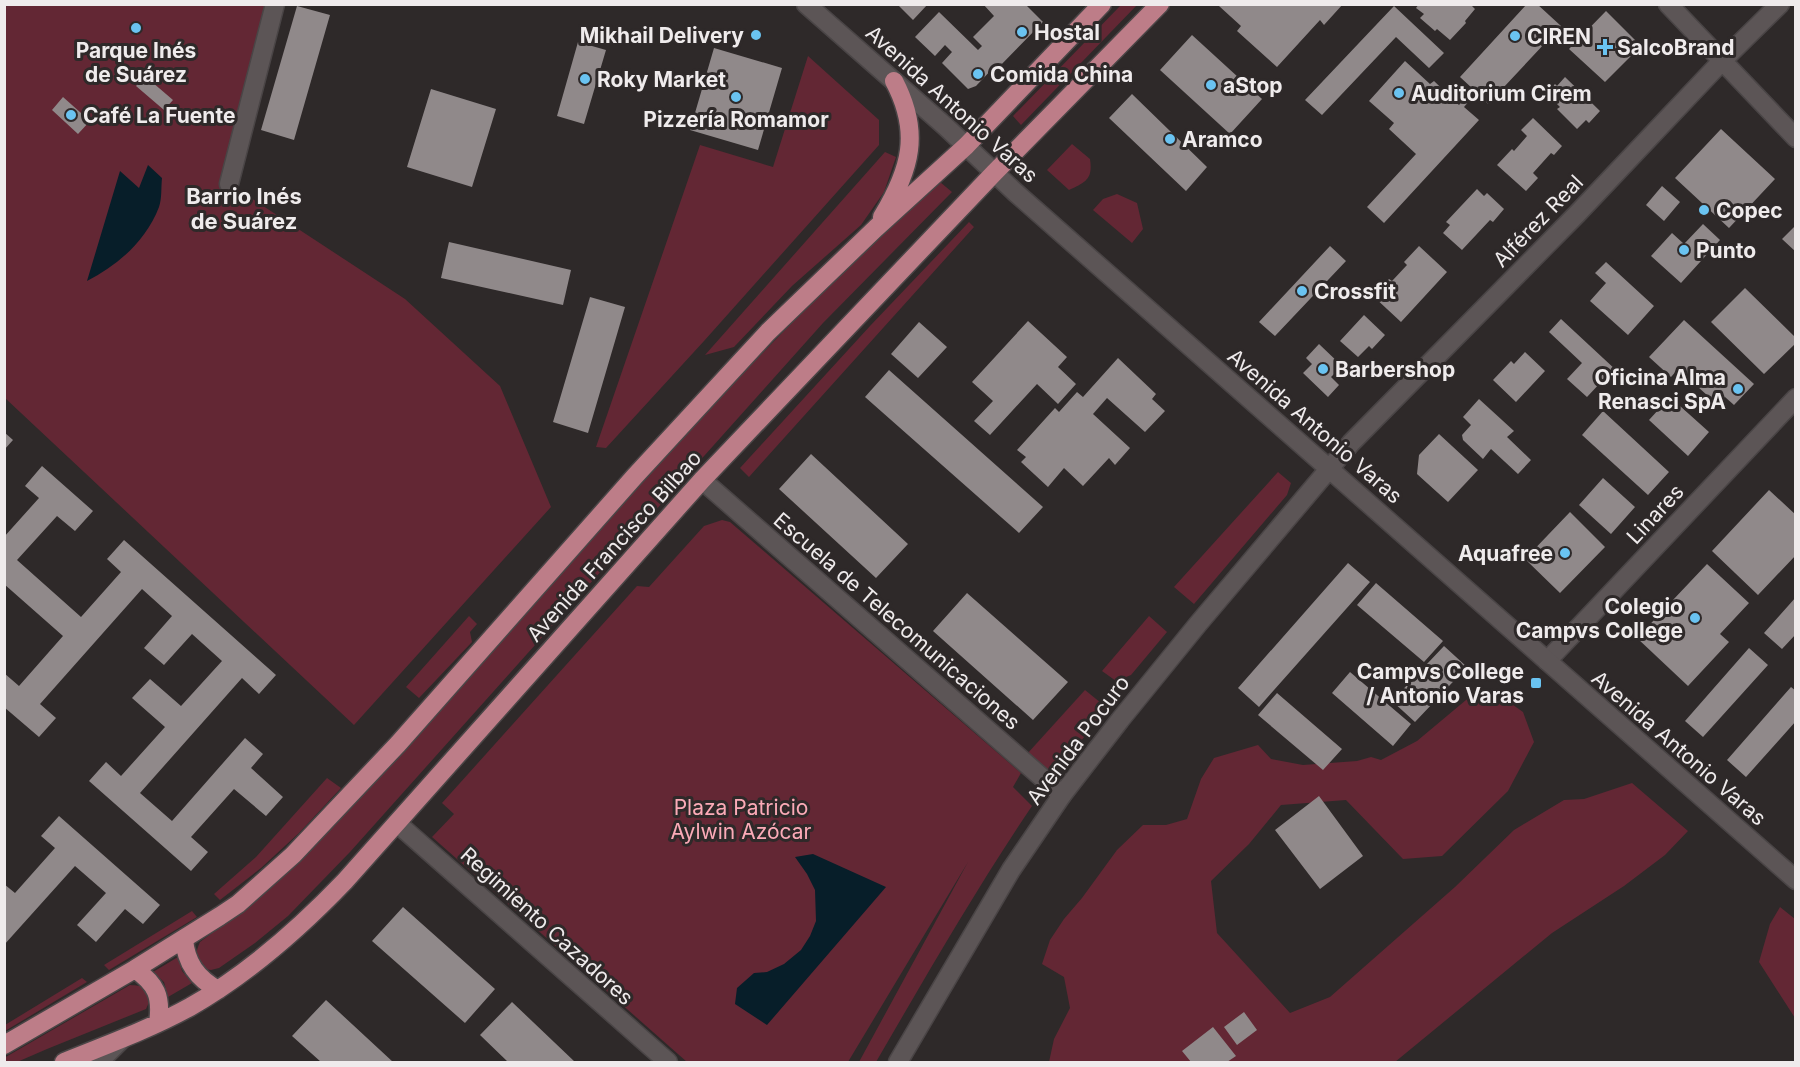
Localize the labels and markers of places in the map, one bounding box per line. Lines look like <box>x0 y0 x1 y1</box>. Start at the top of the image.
place label: Hostal <box>1034 20 1100 45</box>
marker: Parque Inés de Suárez <box>129 21 143 35</box>
place label: Mikhail Delivery <box>580 23 744 48</box>
place label: CIREN <box>1527 24 1591 49</box>
marker: Hostal <box>1015 25 1029 39</box>
marker: Mikhail Delivery <box>749 28 763 42</box>
marker: CIREN <box>1508 29 1522 43</box>
place label: SalcoBrand <box>1617 35 1735 60</box>
place label: Parque Inés de Suárez <box>76 38 196 87</box>
marker: SalcoBrand <box>1598 40 1612 54</box>
place label: Comida China <box>990 62 1133 87</box>
place label: Roky Market <box>597 67 726 92</box>
marker: Comida China <box>971 67 985 81</box>
marker: Roky Market <box>578 72 592 86</box>
place label: aStop <box>1223 73 1283 98</box>
marker: aStop <box>1204 78 1218 92</box>
place label: Auditorium Cirem <box>1411 81 1592 106</box>
marker: Auditorium Cirem <box>1392 86 1406 100</box>
marker: Pizzería Romamor <box>729 90 743 104</box>
place label: Café La Fuente <box>83 103 235 128</box>
place label: Pizzería Romamor <box>643 107 829 132</box>
marker: Café La Fuente <box>64 108 78 122</box>
place label: Aramco <box>1182 127 1263 152</box>
marker: Aramco <box>1163 132 1177 146</box>
place label: Copec <box>1716 198 1783 223</box>
marker: Copec <box>1697 203 1711 217</box>
place label: Punto <box>1696 238 1756 263</box>
marker: Punto <box>1677 243 1691 257</box>
place label: Crossfit <box>1314 279 1396 304</box>
marker: Crossfit <box>1295 284 1309 298</box>
place label: Barbershop <box>1335 357 1455 382</box>
marker: Barbershop <box>1316 362 1330 376</box>
place label: Oficina Alma Renasci SpA <box>1595 365 1726 414</box>
marker: Oficina Alma Renasci SpA <box>1731 382 1745 396</box>
place label: Aquafree <box>1458 541 1553 566</box>
marker: Aquafree <box>1558 546 1572 560</box>
place label: Colegio Campvs College <box>1516 594 1683 643</box>
marker: Colegio Campvs College <box>1688 611 1702 625</box>
place label: Campvs College / Antonio Varas <box>1357 659 1524 708</box>
marker: Campvs College / Antonio Varas <box>1529 676 1543 690</box>

